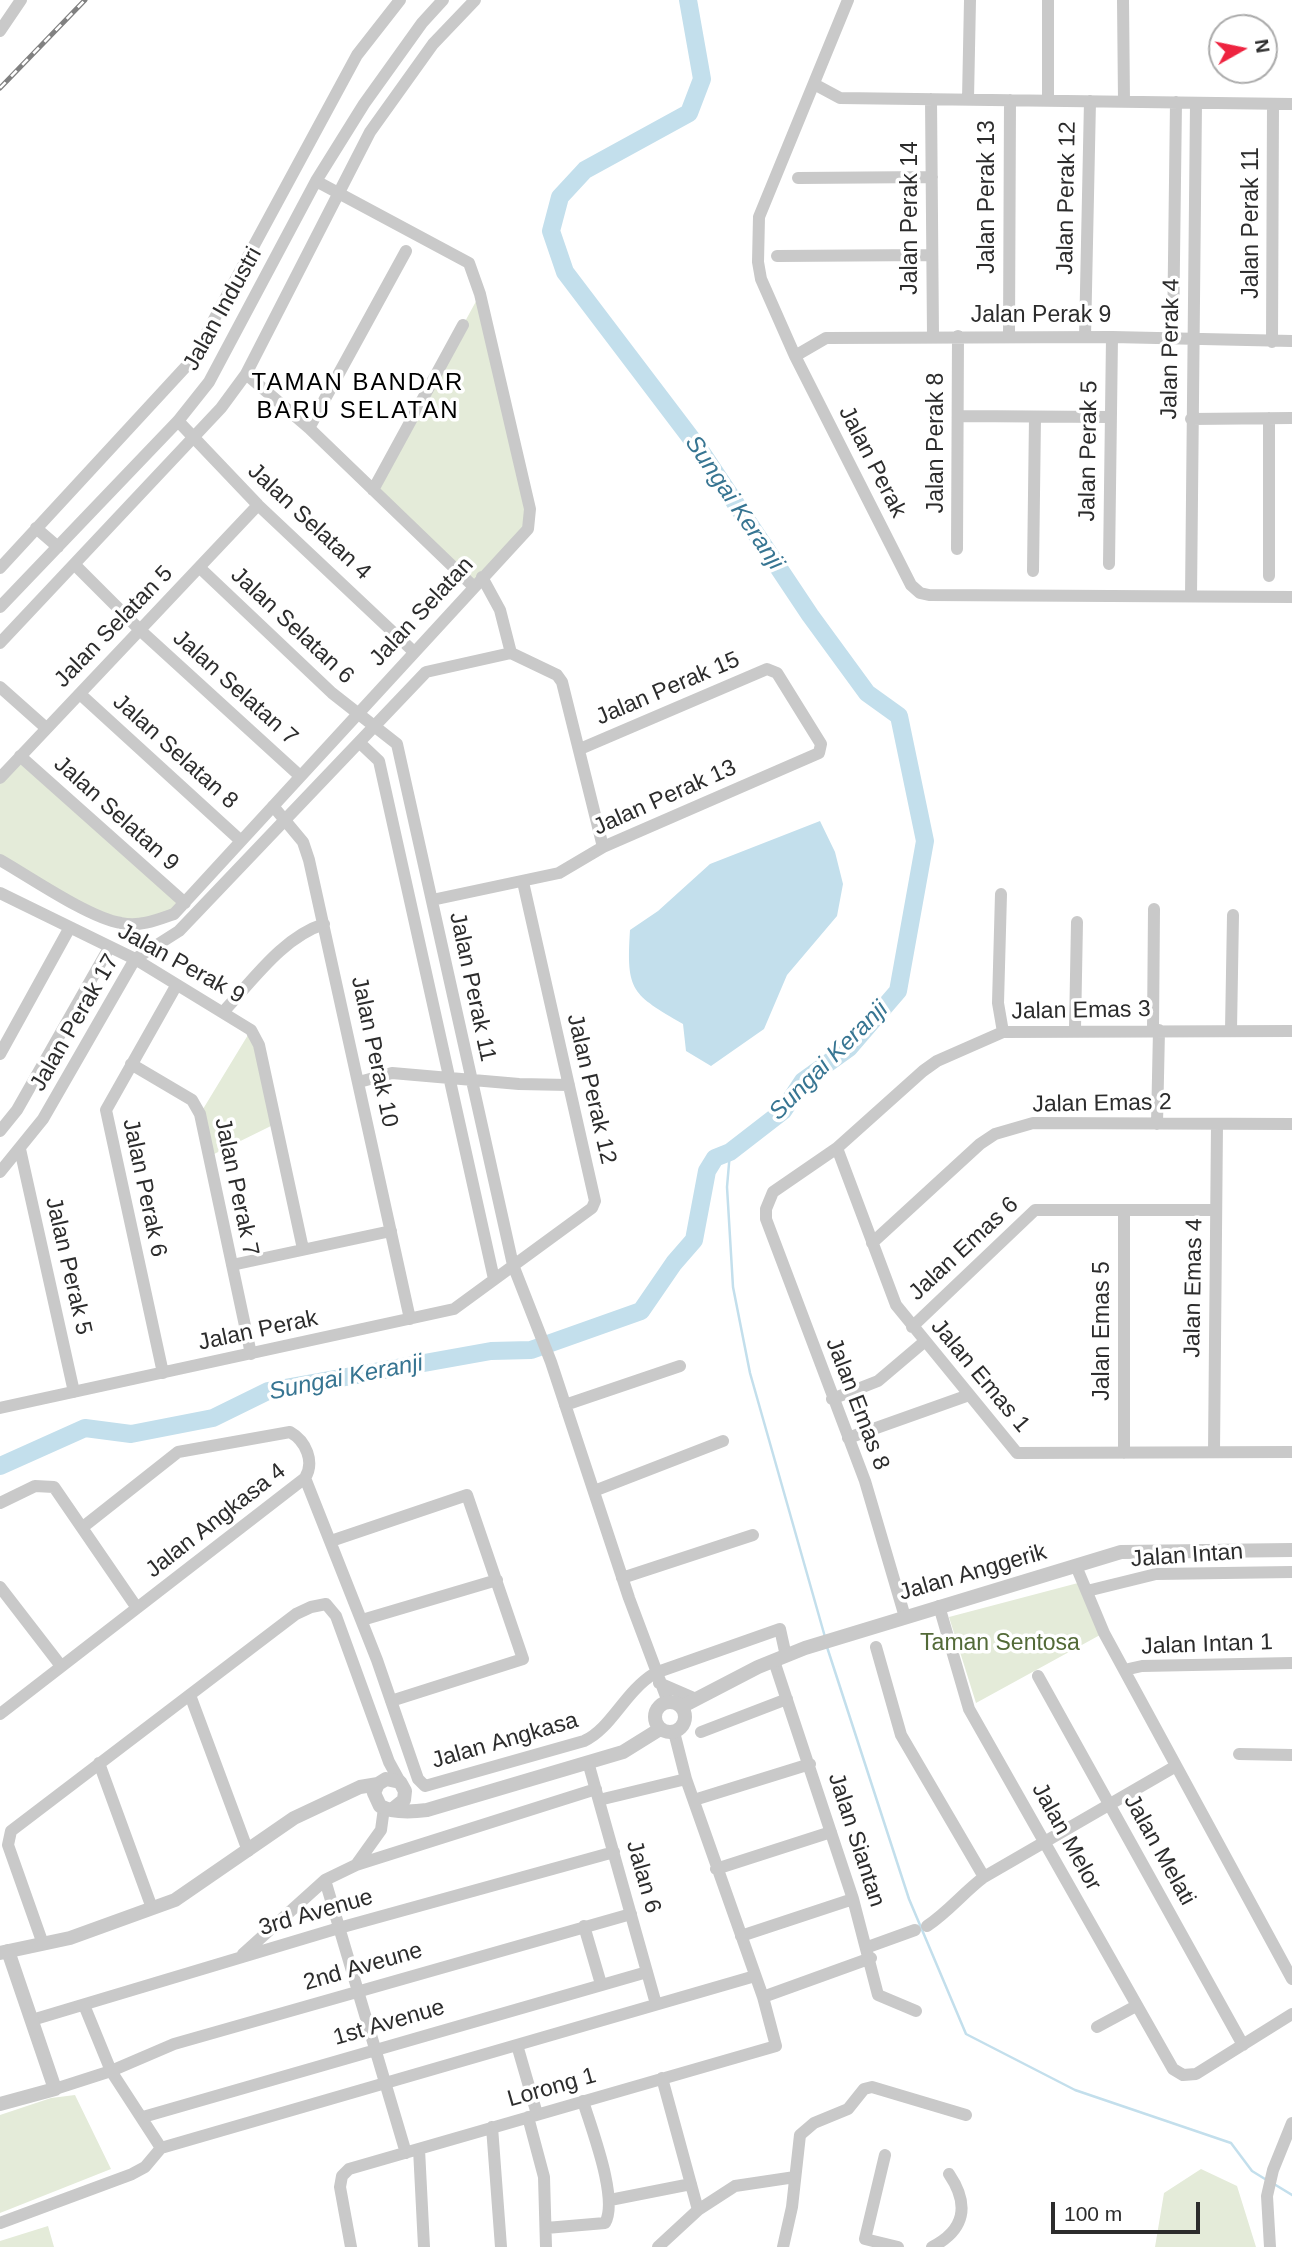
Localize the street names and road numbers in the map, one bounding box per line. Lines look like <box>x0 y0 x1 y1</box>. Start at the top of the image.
street label: Jalan Perak 13 <box>974 120 1002 274</box>
street label: Jalan Perak 12 <box>1052 121 1082 275</box>
street label: Jalan Perak 14 <box>897 141 925 295</box>
street label: Jalan Perak 11 <box>1238 147 1266 299</box>
street label: Jalan Industri <box>178 242 268 376</box>
street label: Jalan Perak 4 <box>1156 278 1186 420</box>
street label: Jalan Perak 9 <box>971 302 1111 330</box>
street label: Jalan Perak 8 <box>923 373 951 513</box>
street label: Jalan Perak 5 <box>1074 380 1104 522</box>
street label: Jalan Perak <box>832 402 912 522</box>
street label: Jalan Selatan 4 <box>242 458 376 586</box>
street label: Jalan Selatan <box>364 552 480 672</box>
street label: Jalan Selatan 5 <box>49 560 179 694</box>
street label: Jalan Selatan 6 <box>225 562 359 690</box>
street label: Jalan Selatan 7 <box>167 625 303 751</box>
street label: Jalan Perak 15 <box>592 646 744 732</box>
street label: Jalan Selatan 8 <box>107 689 243 815</box>
street label: Jalan Selatan 9 <box>48 751 184 877</box>
street label: Jalan Perak 13 <box>589 754 741 842</box>
street label: Jalan Perak 11 <box>443 910 501 1064</box>
street label: Jalan Perak 9 <box>113 918 249 1010</box>
street label: Jalan Perak 17 <box>25 950 125 1096</box>
street label: Jalan Perak 10 <box>345 974 403 1130</box>
street label: Jalan Emas 3 <box>1011 996 1151 1026</box>
street label: Jalan Perak 12 <box>560 1011 622 1167</box>
street label: Jalan Emas 2 <box>1032 1089 1172 1119</box>
street label: Jalan Perak 7 <box>208 1115 264 1259</box>
street label: Jalan Perak 6 <box>116 1116 172 1260</box>
street label: Jalan Emas 6 <box>904 1191 1024 1307</box>
street label: Jalan Perak 5 <box>39 1194 97 1338</box>
street label: Jalan Emas 4 <box>1179 1218 1209 1358</box>
street label: Jalan Emas 5 <box>1089 1261 1117 1401</box>
street label: Jalan Perak <box>196 1305 320 1357</box>
street label: Jalan Emas 1 <box>925 1314 1035 1438</box>
street label: Jalan Emas 8 <box>819 1334 895 1474</box>
street label: Jalan Angkasa 4 <box>140 1458 292 1584</box>
street label: Jalan Intan <box>1130 1538 1244 1574</box>
street label: Jalan Anggerik <box>896 1539 1050 1607</box>
street label: Jalan Intan 1 <box>1141 1629 1273 1661</box>
street label: Jalan Angkasa <box>429 1707 581 1775</box>
street label: Jalan Siantan <box>821 1769 891 1911</box>
street label: Jalan Melor <box>1025 1778 1107 1896</box>
street label: Jalan Melati <box>1117 1790 1201 1910</box>
street label: Jalan 6 <box>620 1838 666 1916</box>
street label: 3rd Avenue <box>256 1884 376 1942</box>
street label: 2nd Aveune <box>300 1937 426 1997</box>
street label: 1st Avenue <box>330 1994 448 2052</box>
street label: Lorong 1 <box>505 2062 599 2114</box>

